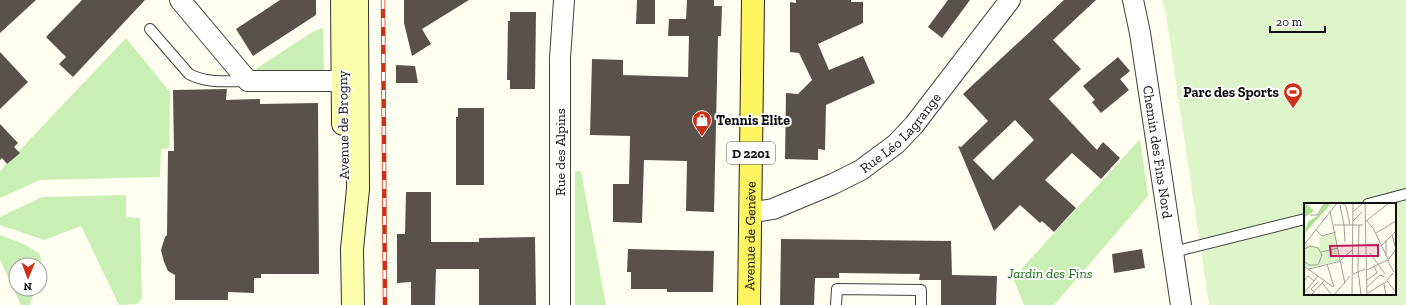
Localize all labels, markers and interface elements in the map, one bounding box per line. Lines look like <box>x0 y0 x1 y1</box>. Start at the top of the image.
scale bar <box>1270 8 1325 34</box>
text: 20 m <box>1276 15 1303 29</box>
street label: Avenue de Brogny <box>334 70 353 180</box>
sports icon: Parc des Sports <box>1282 81 1304 109</box>
street label: Chemin des Fins Nord <box>1139 84 1176 220</box>
place label: Parc des Sports <box>1183 84 1280 101</box>
street label: Rue Léo Lagrange <box>857 89 945 177</box>
street label: Rue des Alpins <box>552 108 569 196</box>
shop icon: Tennis Elite <box>691 109 713 137</box>
place label: Tennis Elite <box>716 112 790 129</box>
road number: D 2201 <box>727 142 775 164</box>
street label: Avenue de Genève <box>741 181 760 291</box>
inset map <box>1304 203 1396 295</box>
north arrow <box>8 257 48 297</box>
park label: Jardin des Fins <box>1006 265 1093 282</box>
text: N <box>23 280 32 293</box>

